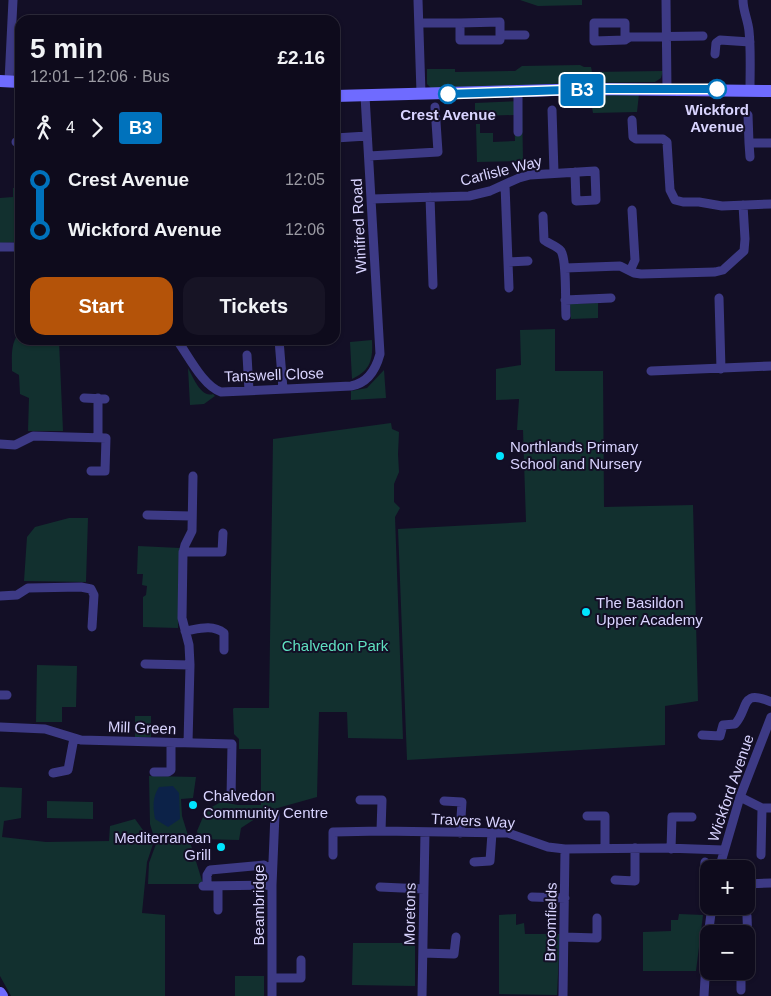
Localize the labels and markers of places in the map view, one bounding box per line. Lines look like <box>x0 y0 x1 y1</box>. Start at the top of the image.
marker: Wickford Avenue <box>707 79 727 99</box>
marker: Crest Avenue <box>438 84 458 104</box>
place label: Wickford Avenue <box>685 101 749 135</box>
place label: Crest Avenue <box>400 106 496 123</box>
place label: Northlands Primary School and Nursery <box>510 438 642 472</box>
marker: Northlands Primary School and Nursery <box>494 450 506 462</box>
place label: The Basildon Upper Academy <box>596 594 703 628</box>
marker: The Basildon Upper Academy <box>580 606 592 618</box>
place label: Chalvedon Community Centre <box>203 787 328 821</box>
marker: Chalvedon Community Centre <box>187 799 199 811</box>
place label: Mediterranean Grill <box>114 829 211 863</box>
marker: Mediterranean Grill <box>215 841 227 853</box>

